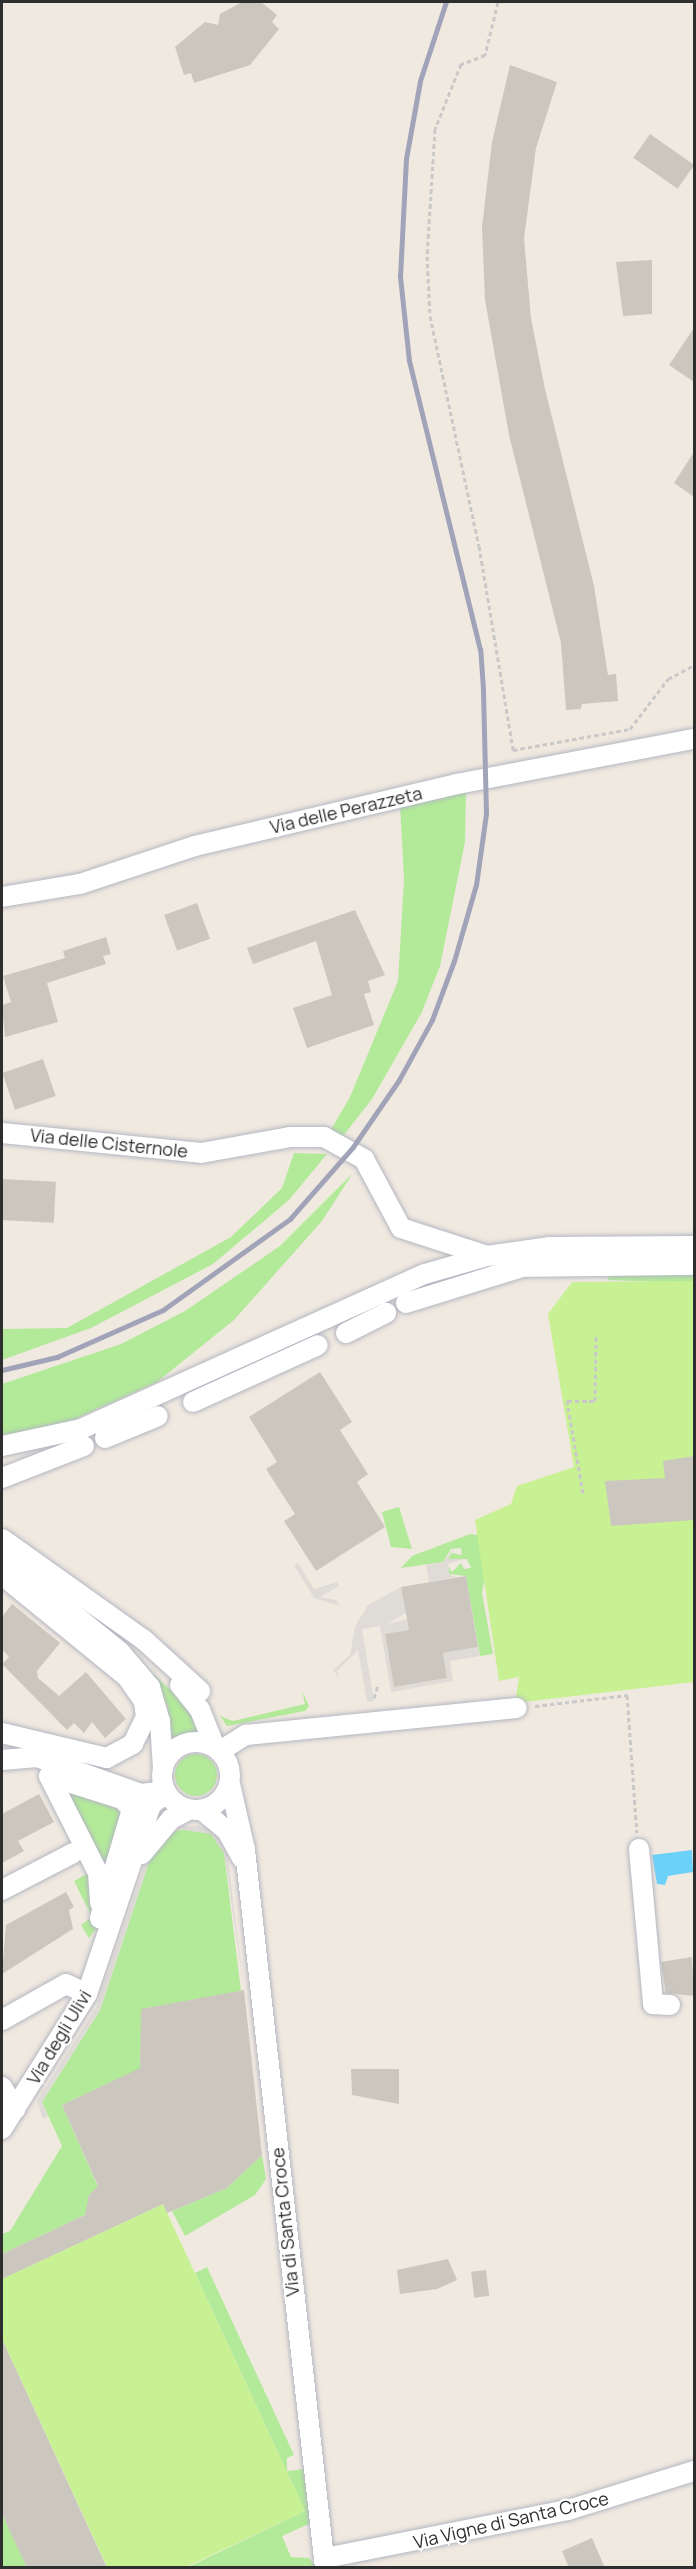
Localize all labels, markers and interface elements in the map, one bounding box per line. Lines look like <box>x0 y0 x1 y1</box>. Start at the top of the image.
street label: Via delle Perazzeta <box>268 782 424 838</box>
street label: Via delle Cisternole <box>29 1124 189 1162</box>
street label: Via degli Ulivi <box>22 1986 96 2088</box>
street label: Via di Santa Croce <box>266 2147 304 2297</box>
street label: Via Vigne di Santa Croce <box>411 2487 611 2553</box>

